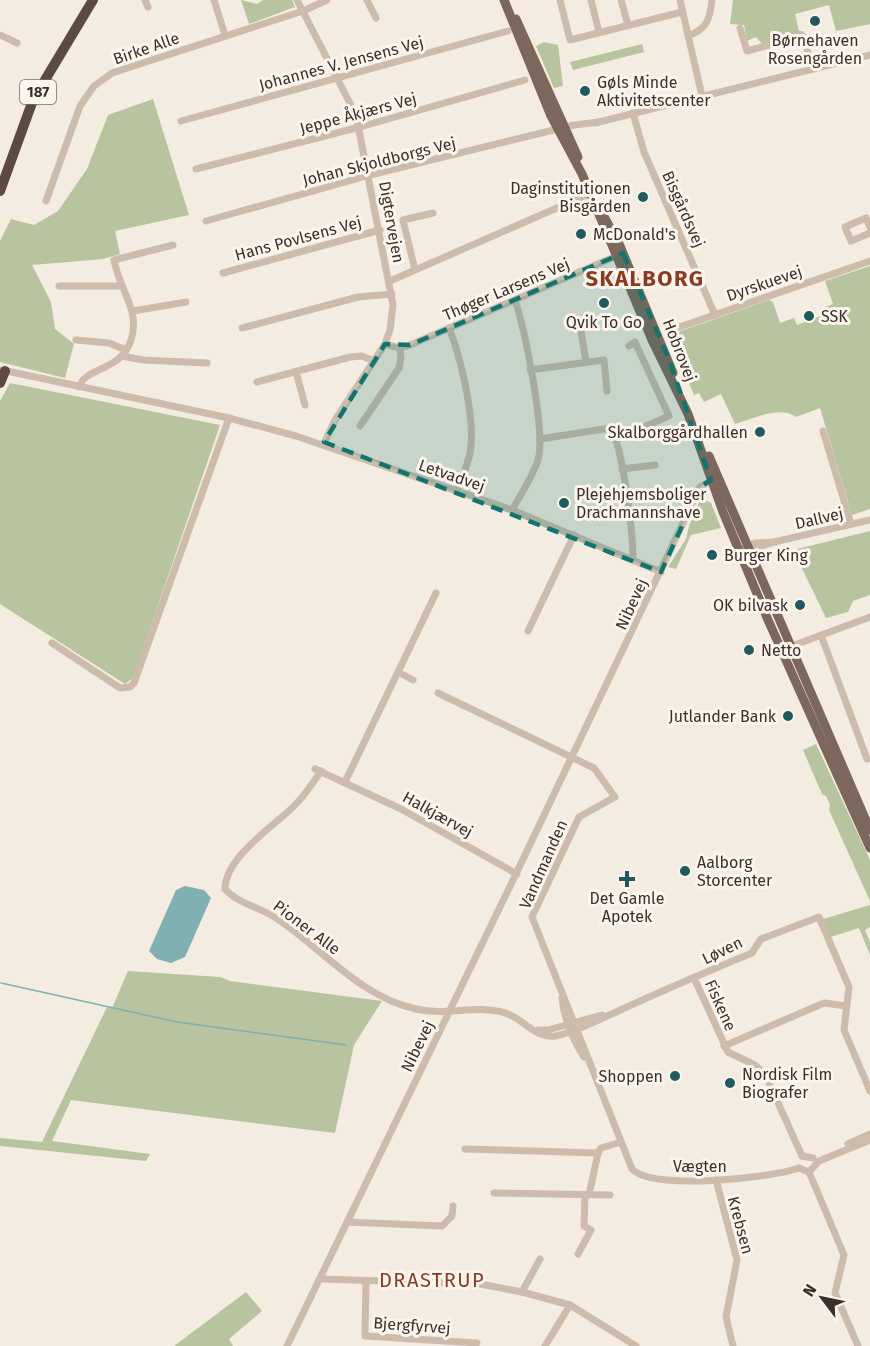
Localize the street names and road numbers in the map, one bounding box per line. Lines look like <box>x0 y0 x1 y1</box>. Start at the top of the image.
street label: Birke Alle <box>111 28 182 69</box>
street label: Johannes V. Jensens Vej <box>257 32 426 95</box>
road number: 187 <box>20 80 56 104</box>
street label: Jeppe Åkjærs Vej <box>297 88 419 138</box>
street label: Johan Skjoldborgs Vej <box>301 133 458 190</box>
street label: Bisgårdsvej <box>658 168 709 250</box>
street label: Digtervejen <box>375 180 408 264</box>
street label: Hans Povlsens Vej <box>233 212 364 265</box>
street label: Thøger Larsens Vej <box>440 254 572 325</box>
street label: Dyrskuevej <box>724 262 804 305</box>
street label: Hobrovej <box>659 316 700 384</box>
street label: Letvadvej <box>416 455 487 496</box>
street label: Dallvej <box>793 504 845 533</box>
street label: Nibevej <box>611 575 652 633</box>
street label: Halkjærvej <box>399 787 476 842</box>
street label: Vandmanden <box>515 817 572 912</box>
street label: Pioner Alle <box>269 896 344 959</box>
street label: Løven <box>699 933 746 968</box>
street label: Fiskene <box>701 977 740 1034</box>
street label: Nibevej <box>397 1018 438 1075</box>
street label: Vægten <box>673 1157 727 1176</box>
street label: Krebsen <box>724 1194 757 1256</box>
street label: Bjergfyrvej <box>373 1313 451 1338</box>

